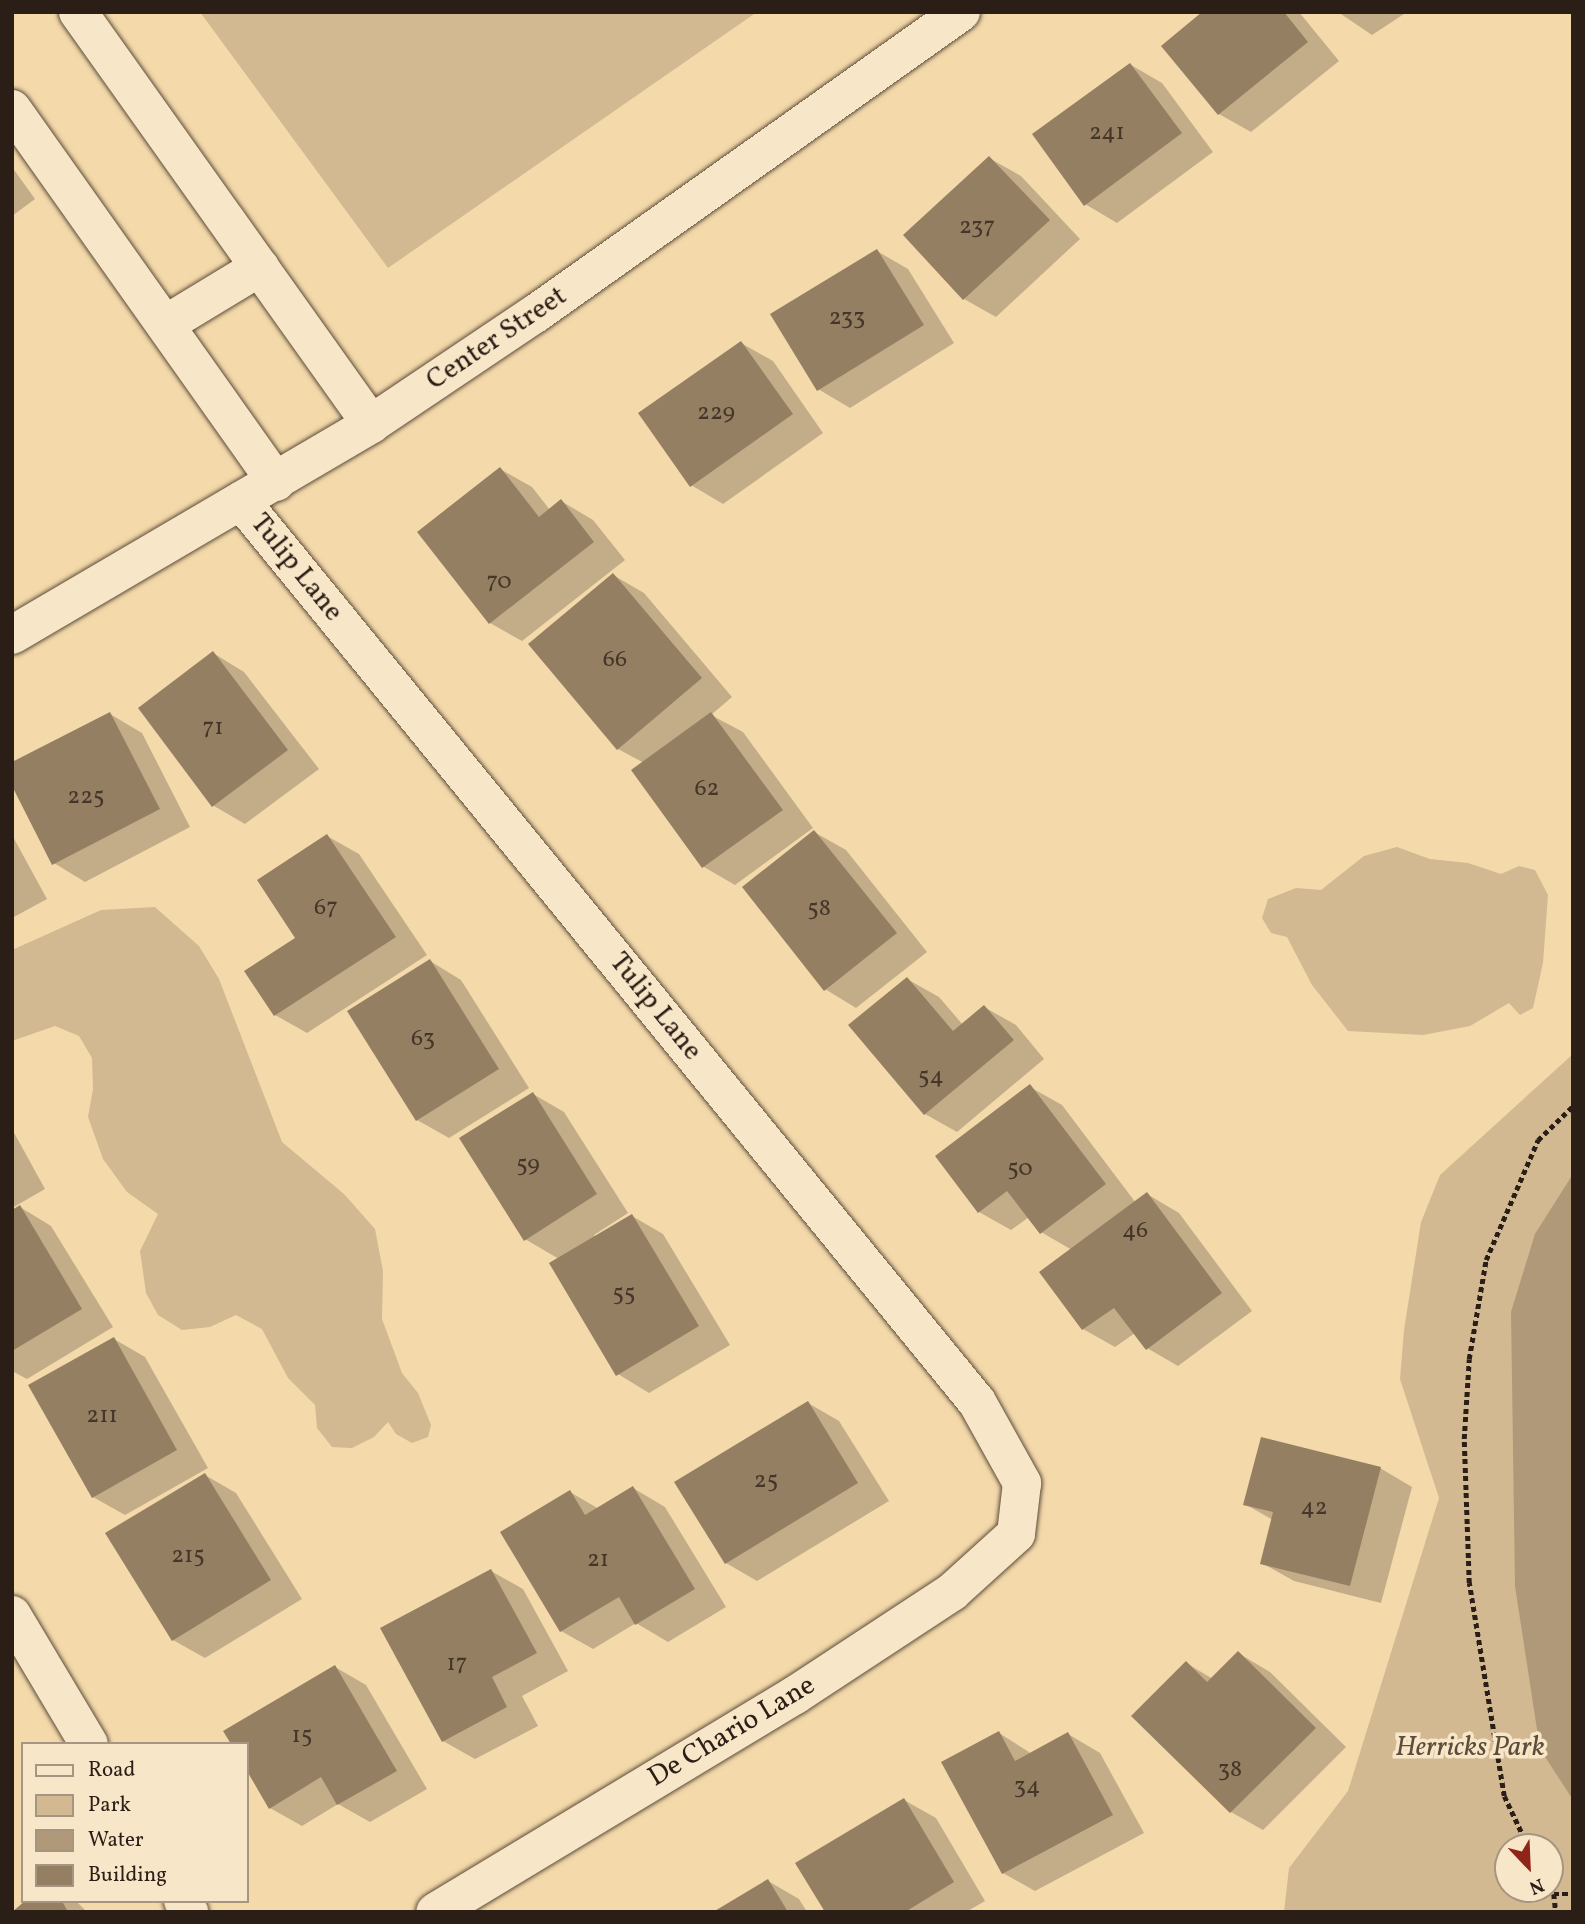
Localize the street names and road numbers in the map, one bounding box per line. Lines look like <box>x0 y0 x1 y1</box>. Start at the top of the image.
street label: Center Street <box>421 280 573 398</box>
street label: Tulip Lane <box>242 507 350 629</box>
street label: Tulip Lane <box>601 946 709 1068</box>
street label: De Chario Lane <box>643 1669 821 1795</box>

